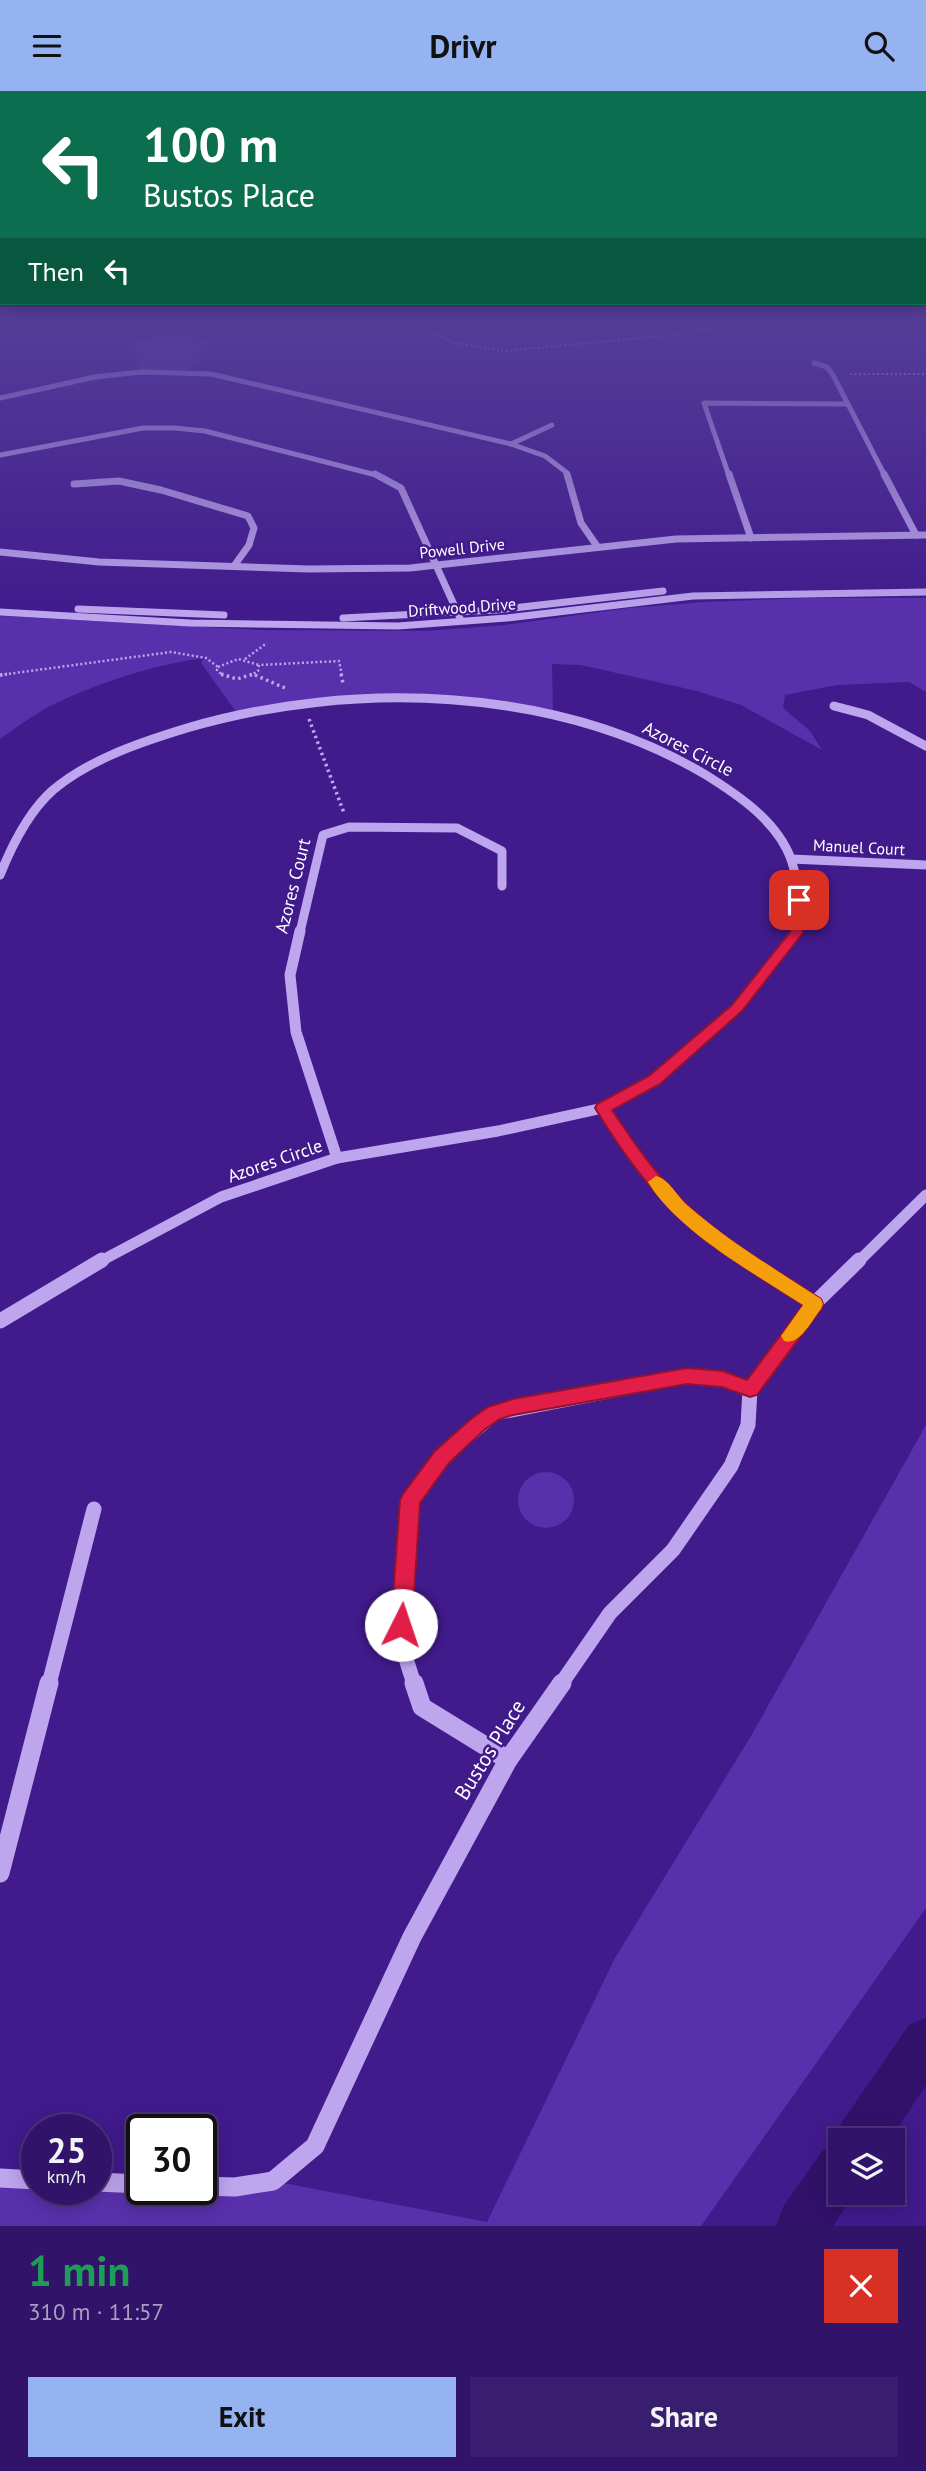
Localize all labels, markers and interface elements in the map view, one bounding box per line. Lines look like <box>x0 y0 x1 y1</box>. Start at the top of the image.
text: Drivr <box>429 25 497 67</box>
icon: menu <box>28 27 66 65</box>
icon: search <box>860 27 898 65</box>
text: 100 m <box>143 112 278 176</box>
icon: left <box>28 119 119 210</box>
text: Bustos Place <box>143 174 315 216</box>
icon: left <box>98 252 136 290</box>
text: Then <box>28 255 84 288</box>
street label: Powell Drive <box>418 534 506 562</box>
street label: Driftwood Drive <box>407 593 517 621</box>
street label: Azores Circle <box>639 716 738 781</box>
street label: Manuel Court <box>812 835 906 859</box>
street label: Azores Court <box>270 836 315 936</box>
pin <box>769 870 829 930</box>
icon: arrive <box>780 881 818 919</box>
street label: Azores Circle <box>224 1134 325 1188</box>
position arrow <box>364 1588 438 1662</box>
street label: Bustos Place <box>448 1695 531 1805</box>
speed limit sign: 30 <box>126 2114 217 2205</box>
text: 25 <box>47 2127 86 2173</box>
map controls <box>828 2128 905 2205</box>
button: layers <box>828 2128 905 2205</box>
text: km/h <box>47 2165 86 2188</box>
text: 1 min <box>28 2243 130 2298</box>
button: close <box>824 2249 898 2323</box>
text: 310 m · 11:57 <box>28 2297 164 2326</box>
button: Exit <box>28 2377 456 2457</box>
button: Share <box>470 2377 898 2457</box>

